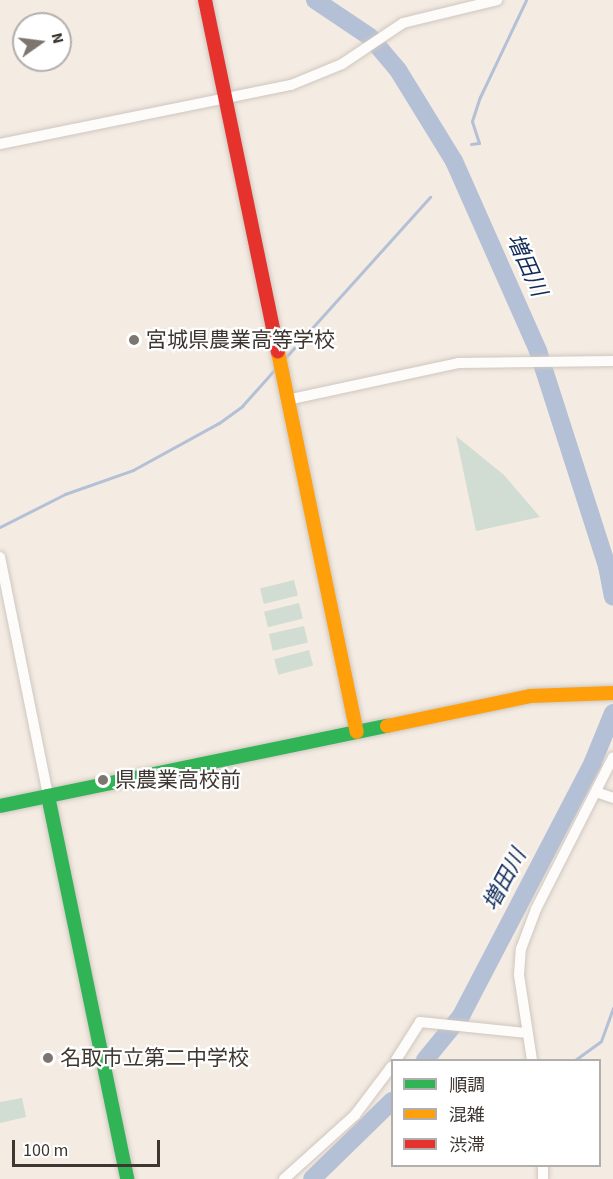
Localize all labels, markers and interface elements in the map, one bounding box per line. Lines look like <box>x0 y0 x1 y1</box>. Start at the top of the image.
north arrow <box>12 12 72 72</box>
text: N <box>46 30 69 46</box>
water label: 増田川 <box>501 229 551 301</box>
place label: 宮城県農業高等学校 <box>146 327 335 353</box>
marker: 宮城県農業高等学校 <box>127 333 141 347</box>
place label: 県農業高校前 <box>115 767 241 793</box>
marker: 県農業高校前 <box>96 773 110 787</box>
water label: 増田川 <box>478 845 532 915</box>
place label: 名取市立第二中学校 <box>60 1045 249 1071</box>
marker: 名取市立第二中学校 <box>41 1051 55 1065</box>
legend <box>391 1059 601 1167</box>
text: 順調 <box>449 1073 485 1098</box>
text: 混雑 <box>449 1103 485 1128</box>
scale bar <box>15 1128 164 1166</box>
text: 渋滞 <box>449 1133 485 1158</box>
text: 100 m <box>23 1138 68 1163</box>

